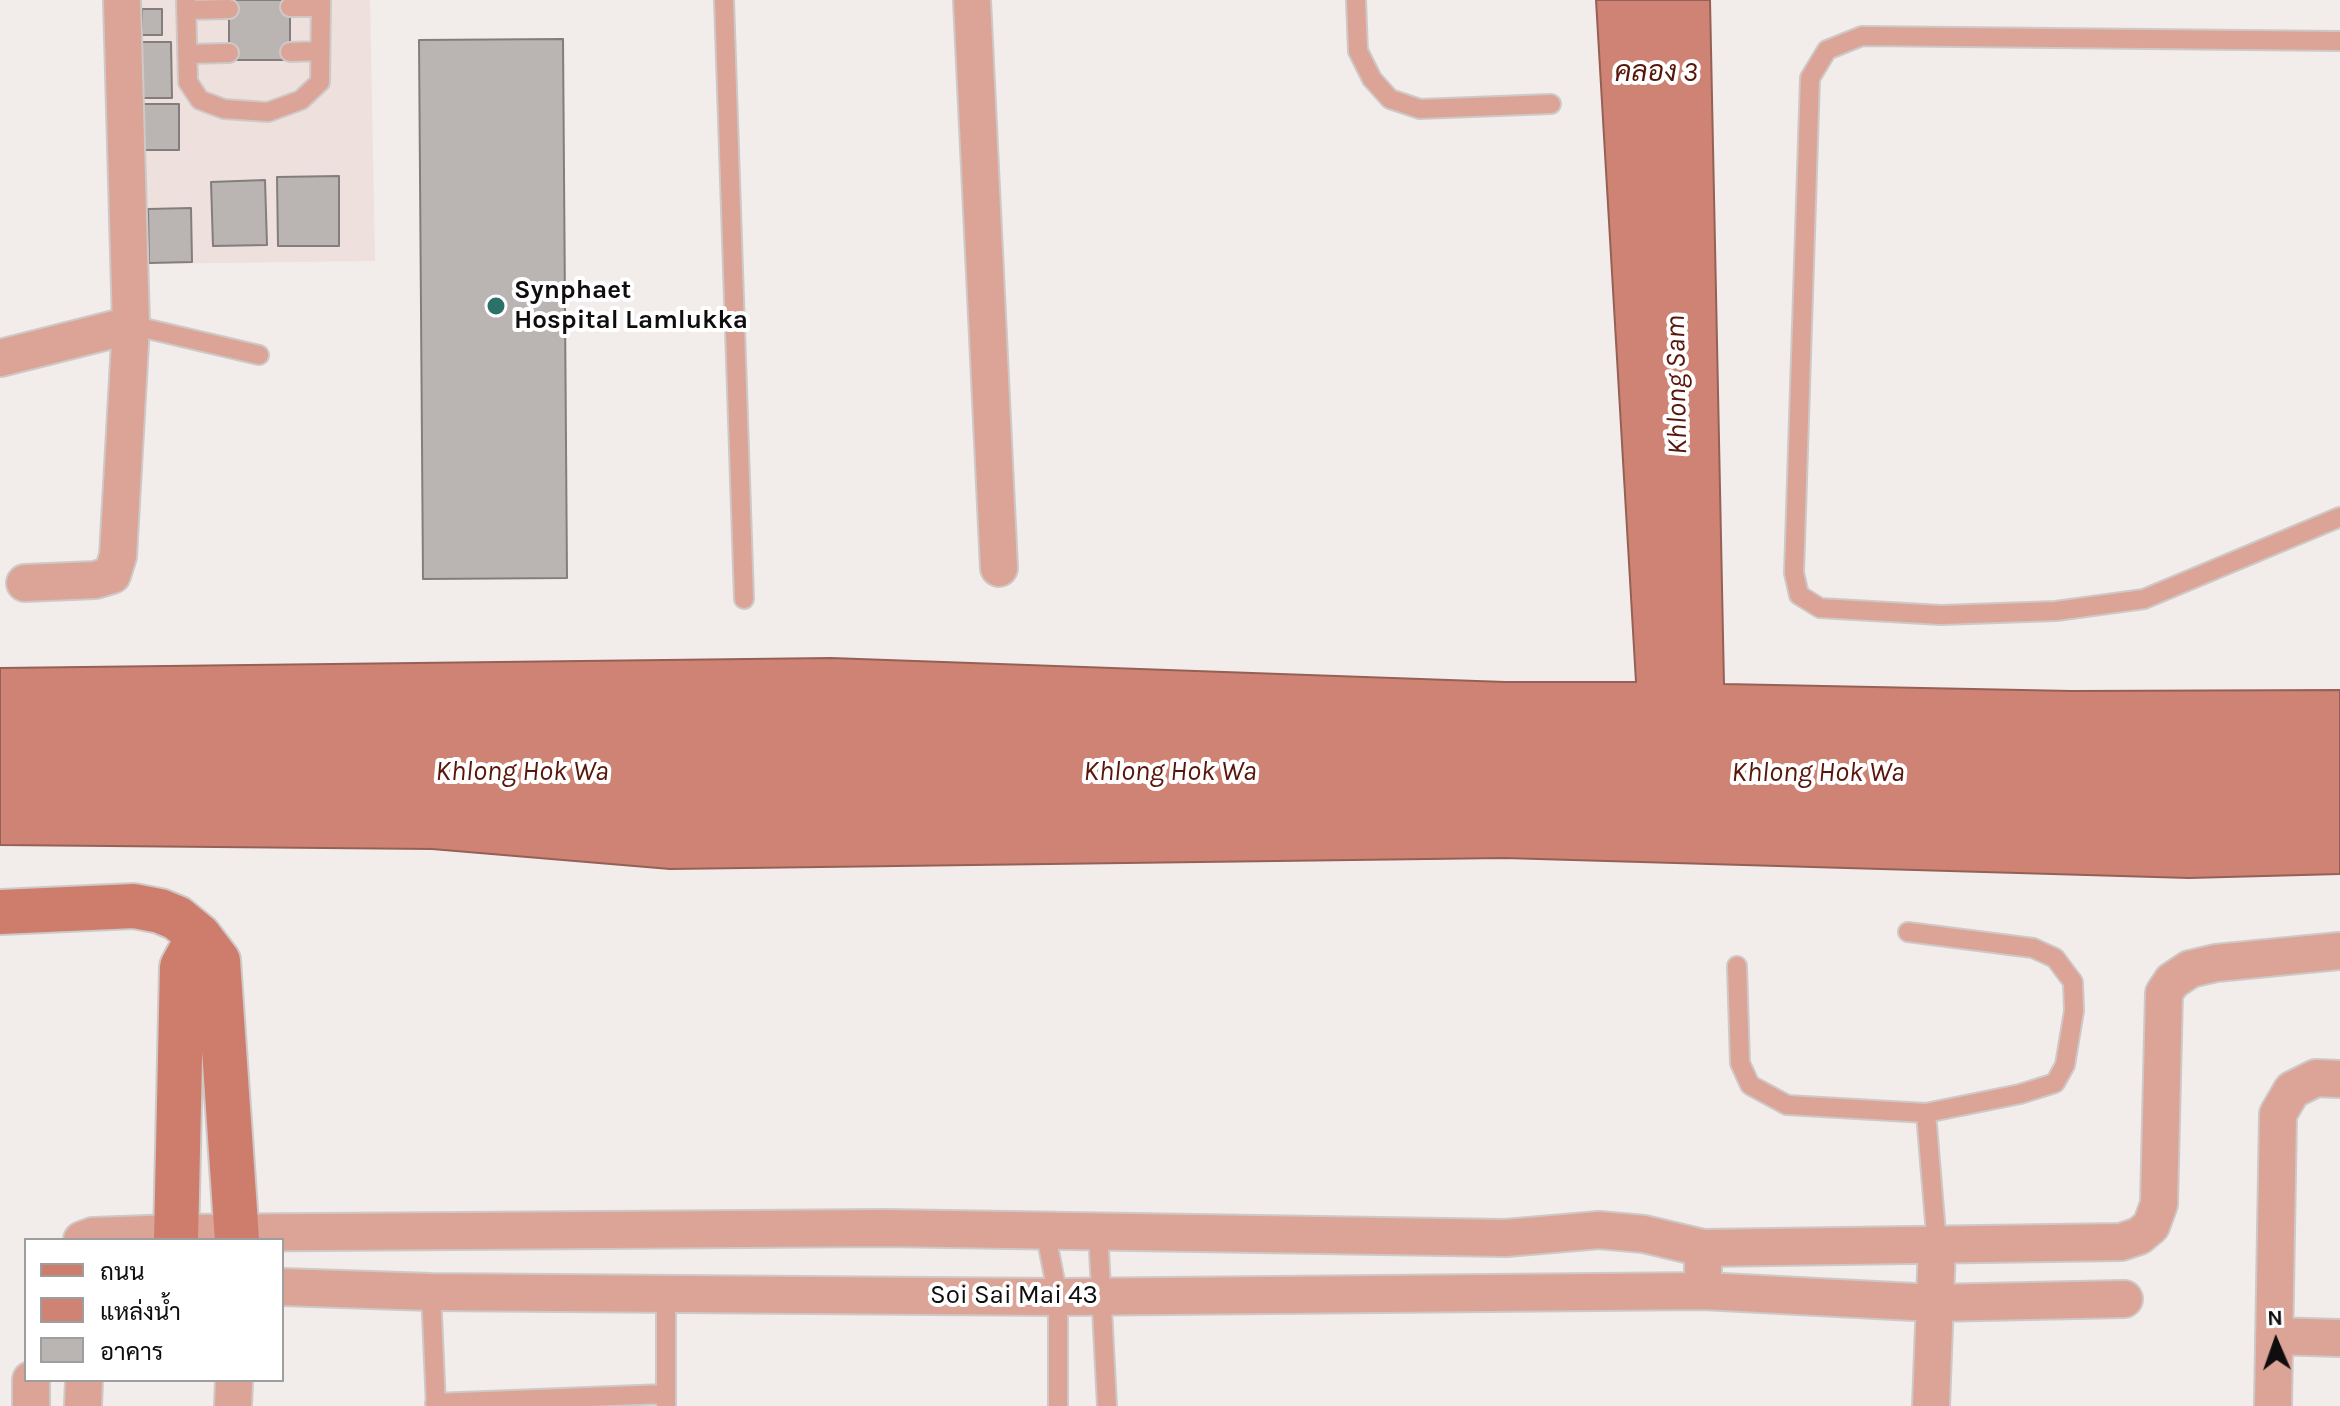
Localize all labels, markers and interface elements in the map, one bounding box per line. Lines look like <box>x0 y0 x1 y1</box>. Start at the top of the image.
water label: คลอง 3 <box>1614 56 1698 90</box>
place label: Synphaet Hospital Lamlukka <box>514 275 748 336</box>
marker: Synphaet Hospital Lamlukka <box>485 295 507 317</box>
water label: Khlong Sam <box>1659 315 1695 455</box>
water label: Khlong Hok Wa <box>435 755 609 789</box>
water label: Khlong Hok Wa <box>1083 755 1257 789</box>
water label: Khlong Hok Wa <box>1731 756 1905 790</box>
legend <box>24 1238 284 1382</box>
text: ถนน <box>100 1258 145 1286</box>
street label: Soi Sai Mai 43 <box>930 1280 1098 1312</box>
text: แหล่งน้ำ <box>100 1298 181 1326</box>
north arrow <box>2236 1302 2316 1382</box>
text: N <box>2267 1305 2284 1331</box>
text: อาคาร <box>100 1338 163 1366</box>

